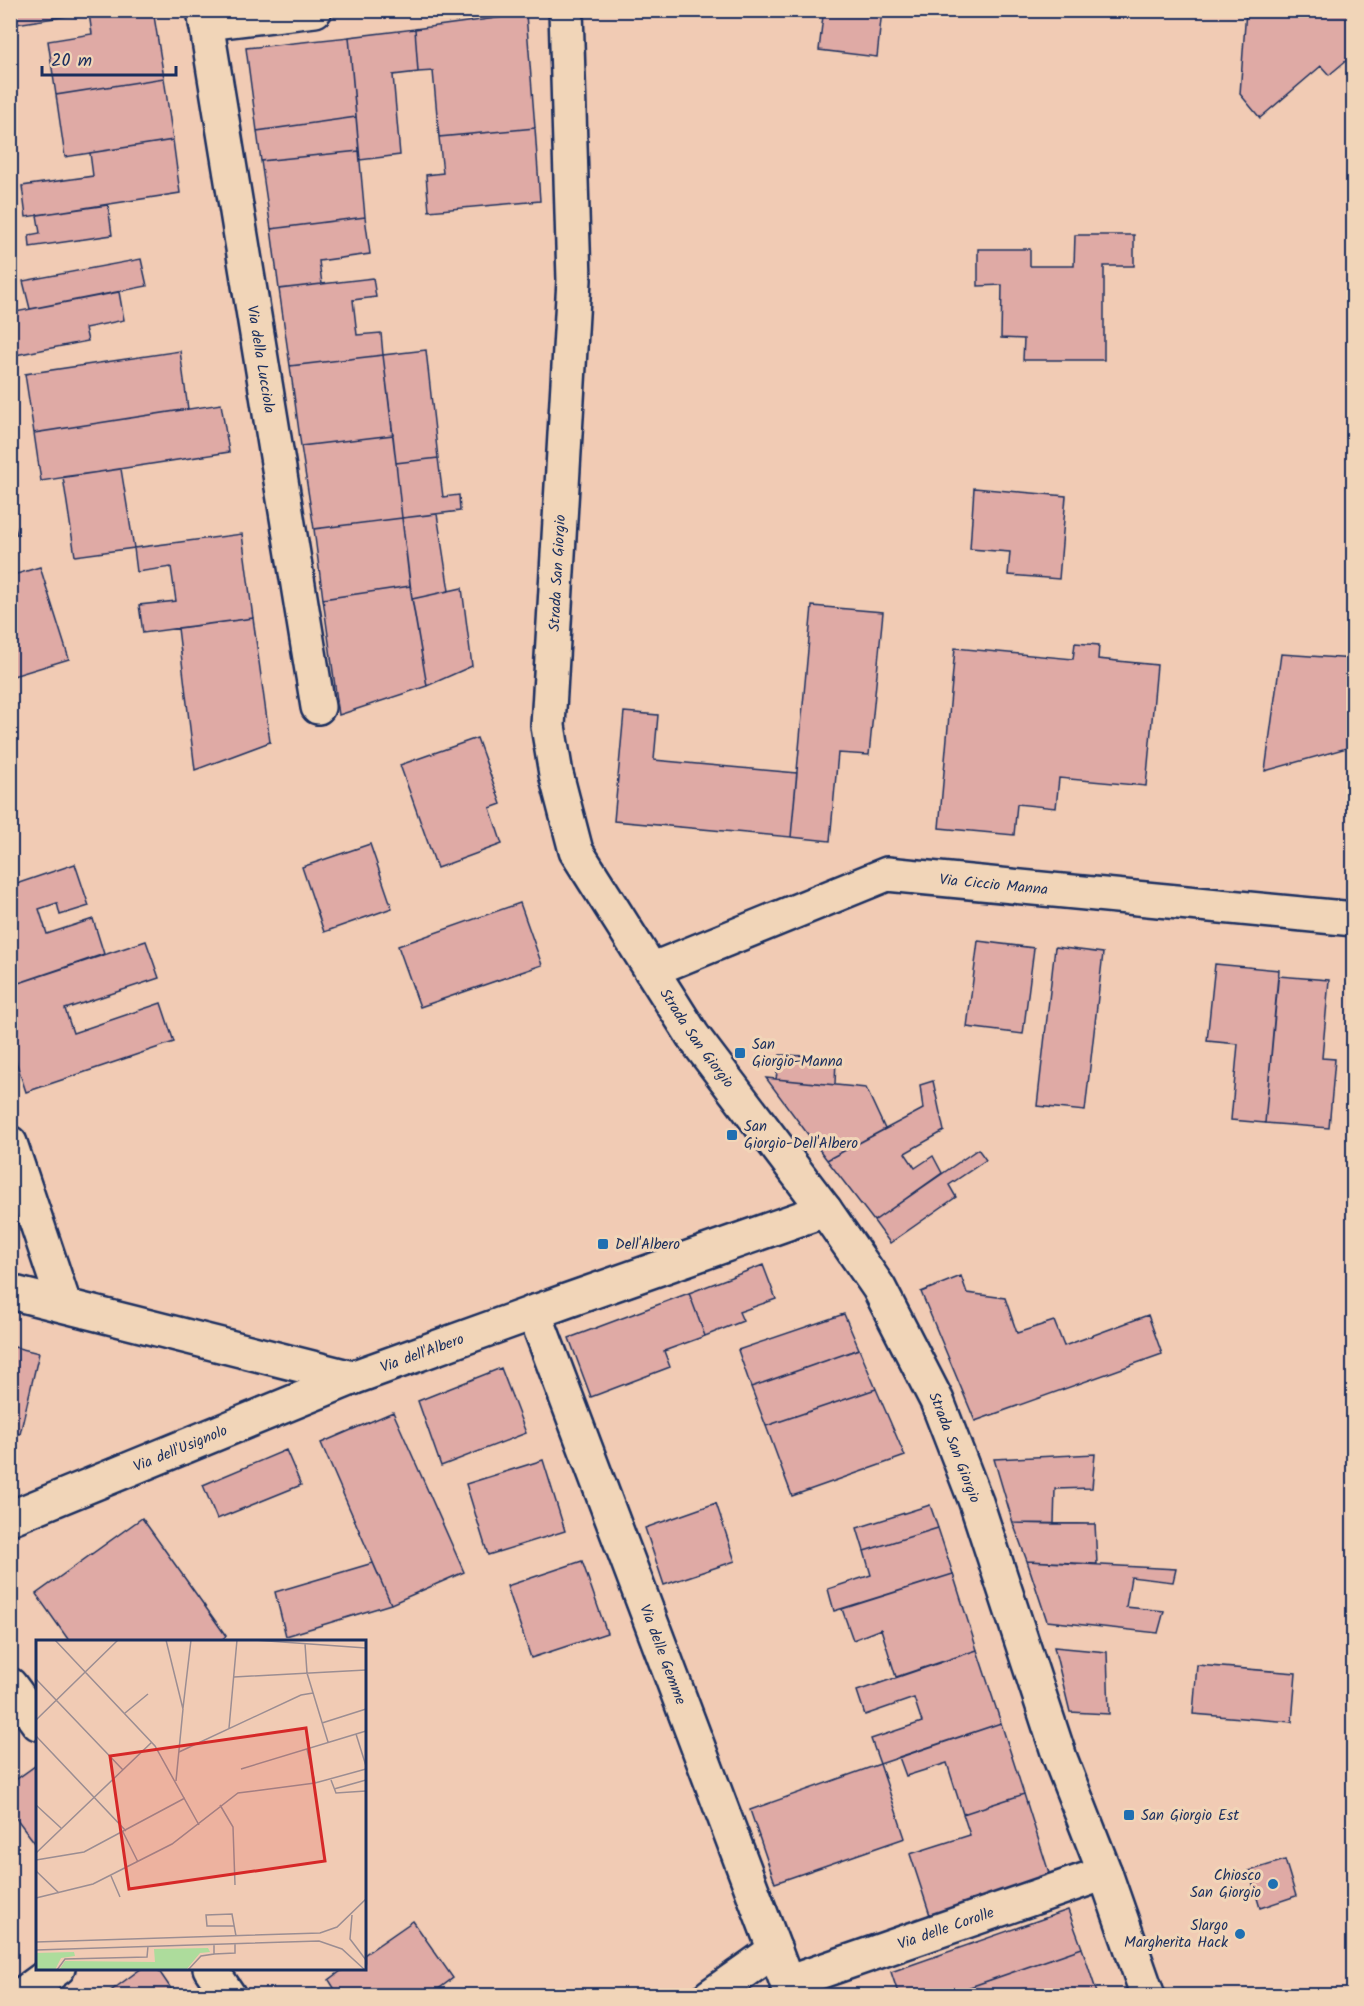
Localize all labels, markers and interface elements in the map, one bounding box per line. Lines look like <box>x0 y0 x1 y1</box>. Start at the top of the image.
scale bar <box>42 39 176 77</box>
text: 20 m <box>51 47 92 76</box>
street label: Via della Lucciola <box>239 304 281 415</box>
street label: Strada San Giorgio <box>543 514 573 632</box>
street label: Via Ciccio Manna <box>938 868 1049 902</box>
street label: Strada San Giorgio <box>653 984 740 1094</box>
place label: San Giorgio-Manna <box>752 1033 843 1074</box>
marker: San Giorgio-Manna <box>733 1046 747 1060</box>
place label: San Giorgio-Dell'Albero <box>744 1115 858 1156</box>
marker: San Giorgio-Dell'Albero <box>725 1128 739 1142</box>
place label: Dell'Albero <box>615 1233 680 1257</box>
marker: Dell'Albero <box>596 1237 610 1251</box>
street label: Via dell'Albero <box>377 1328 468 1380</box>
street label: Strada San Giorgio <box>921 1388 986 1507</box>
street label: Via dell'Usignolo <box>130 1419 232 1479</box>
street label: Via delle Gemme <box>632 1601 692 1709</box>
inset map <box>36 1640 366 1970</box>
place label: San Giorgio Est <box>1141 1804 1239 1828</box>
marker: San Giorgio Est <box>1122 1808 1136 1822</box>
place label: Chiosco San Giorgio <box>1190 1864 1261 1905</box>
marker: Chiosco San Giorgio <box>1266 1877 1280 1891</box>
street label: Via delle Corolle <box>895 1901 998 1957</box>
place label: Slargo Margherita Hack <box>1124 1914 1229 1955</box>
marker: Slargo Margherita Hack <box>1233 1927 1247 1941</box>

